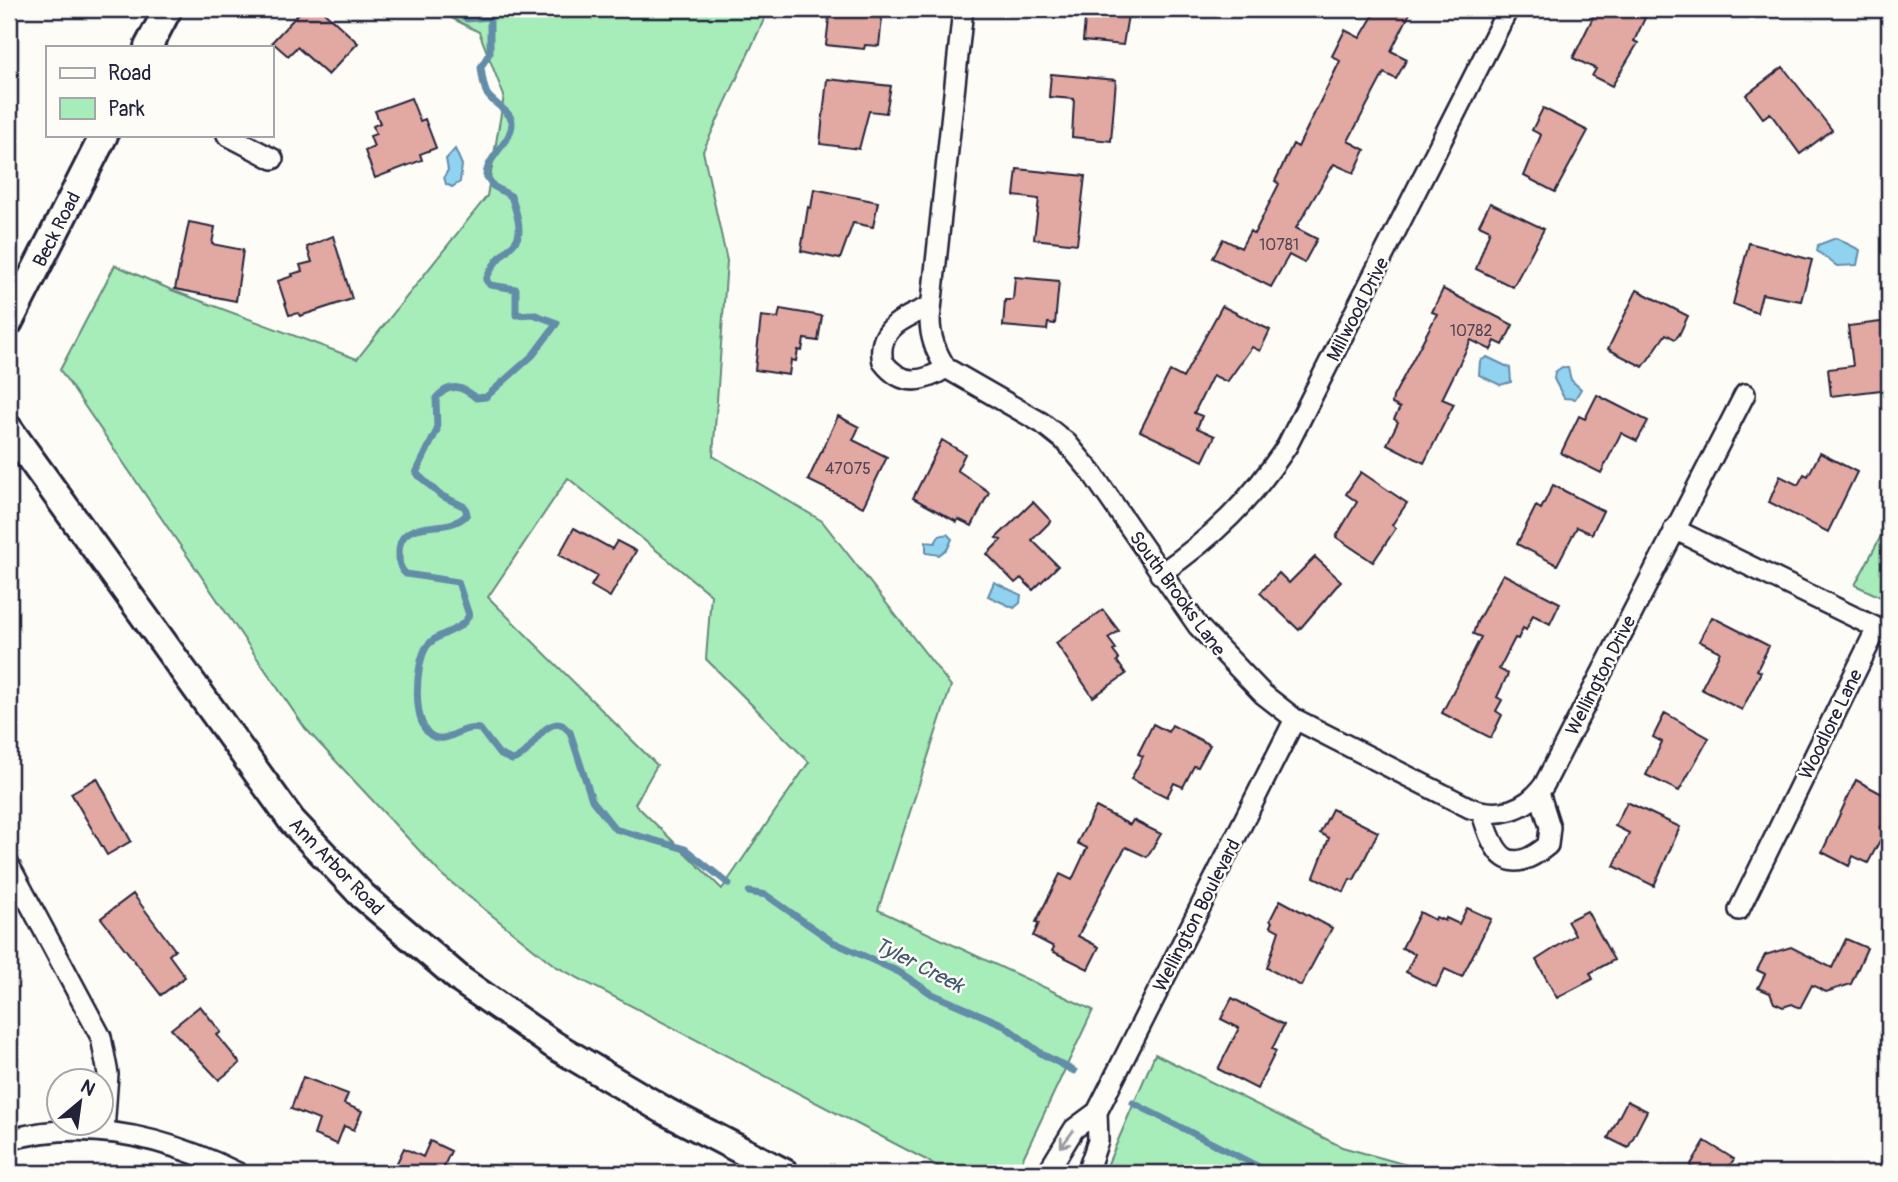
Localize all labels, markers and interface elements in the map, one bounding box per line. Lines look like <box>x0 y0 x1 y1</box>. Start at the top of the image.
legend <box>46 46 273 136</box>
text: Road <box>108 60 152 87</box>
text: Park <box>108 96 145 123</box>
street label: Beck Road <box>28 188 86 271</box>
house number: 10781 <box>1259 235 1299 255</box>
street label: Millwood Drive <box>1321 253 1395 365</box>
house number: 10782 <box>1450 321 1492 341</box>
house number: 47075 <box>825 459 871 479</box>
street label: South Brooks Lane <box>1124 526 1231 661</box>
street label: Wellington Drive <box>1560 611 1642 739</box>
street label: Woodlore Lane <box>1794 665 1868 783</box>
street label: Ann Arbor Road <box>284 813 389 921</box>
street label: Wellington Boulevard <box>1148 835 1246 996</box>
water label: Tyler Creek <box>869 931 970 1000</box>
north arrow <box>46 1066 116 1136</box>
text: N <box>76 1074 99 1102</box>
one-way arrow <box>1060 1129 1075 1148</box>

